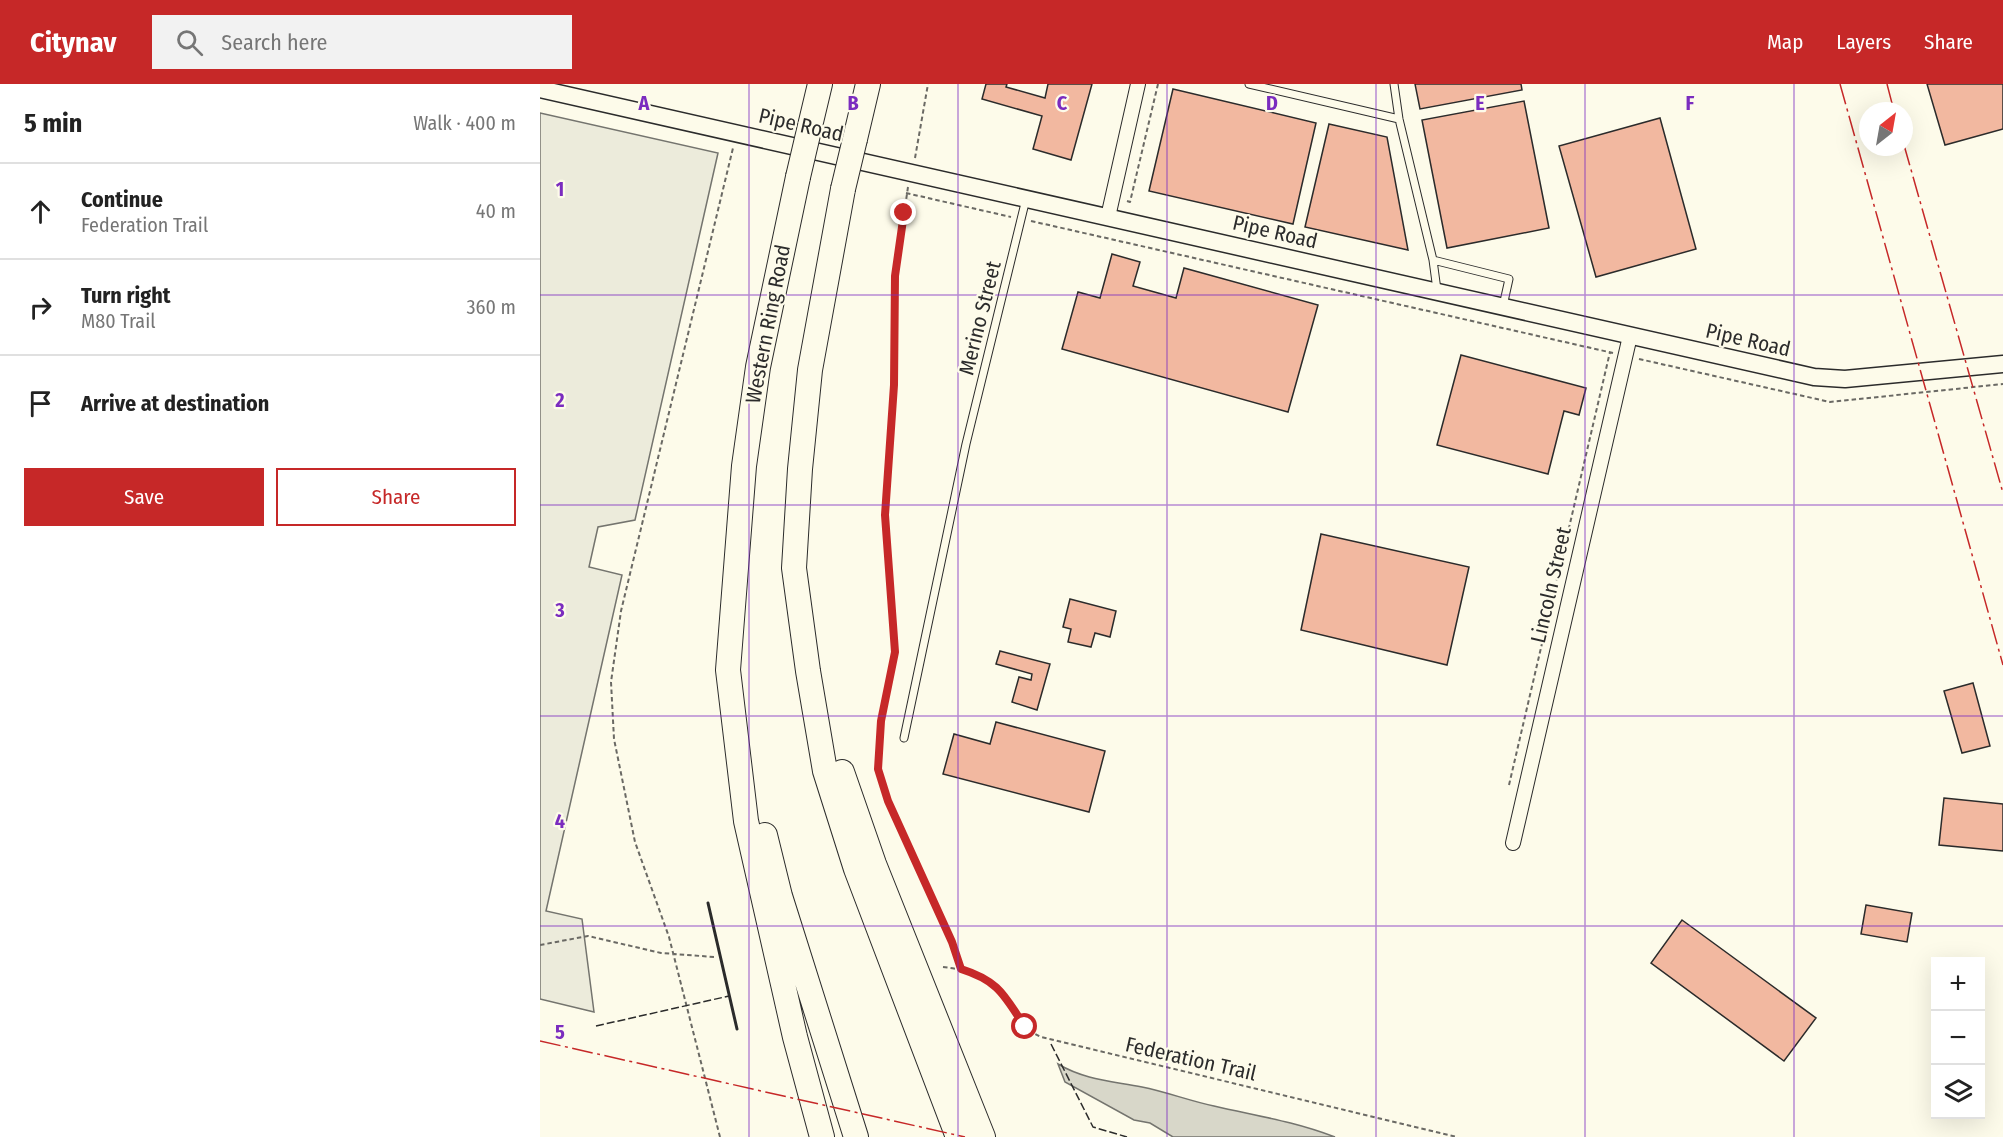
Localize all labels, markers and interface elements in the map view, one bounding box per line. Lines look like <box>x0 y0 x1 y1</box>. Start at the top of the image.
search box <box>152 15 572 69</box>
text: Citynav <box>30 26 116 59</box>
icon: search <box>173 26 206 59</box>
text: Search here <box>221 29 327 56</box>
text: Map <box>1767 29 1803 55</box>
text: Layers <box>1836 29 1891 55</box>
text: Share <box>1924 29 1973 55</box>
text: A <box>638 91 651 115</box>
text: B <box>847 91 859 115</box>
text: C <box>1057 91 1068 115</box>
text: D <box>1266 91 1278 115</box>
text: E <box>1475 91 1485 115</box>
text: F <box>1686 91 1695 115</box>
north arrow <box>1859 102 1913 156</box>
street label: Pipe Road <box>756 103 846 147</box>
text: 5 min <box>24 108 82 139</box>
text: Walk · 400 m <box>413 111 516 135</box>
text: 1 <box>556 177 564 201</box>
text: Continue <box>81 186 163 213</box>
icon: ahead <box>24 195 57 228</box>
text: 40 m <box>476 199 516 223</box>
route end <box>890 199 916 225</box>
street label: Pipe Road <box>1230 210 1320 254</box>
text: Federation Trail <box>81 213 208 237</box>
street label: Western Ring Road <box>740 242 796 406</box>
street label: Merino Street <box>953 258 1007 378</box>
text: Turn right <box>81 282 170 309</box>
icon: right <box>24 291 57 324</box>
text: 360 m <box>467 295 516 319</box>
text: M80 Trail <box>81 309 155 333</box>
street label: Pipe Road <box>1703 318 1793 362</box>
icon: arrive <box>24 387 57 420</box>
text: 2 <box>554 388 565 412</box>
text: Arrive at destination <box>81 390 269 417</box>
button: Save <box>24 468 264 526</box>
button: Share <box>276 468 516 526</box>
street label: Lincoln Street <box>1525 524 1577 646</box>
text: 3 <box>554 598 565 622</box>
text: 4 <box>555 809 565 833</box>
map controls <box>1931 957 1985 1119</box>
button: + <box>1931 957 1985 1011</box>
button: − <box>1931 1011 1985 1065</box>
route start <box>1011 1013 1037 1039</box>
text: 5 <box>555 1020 565 1044</box>
street label: Federation Trail <box>1123 1031 1259 1087</box>
button: layers <box>1931 1065 1985 1119</box>

